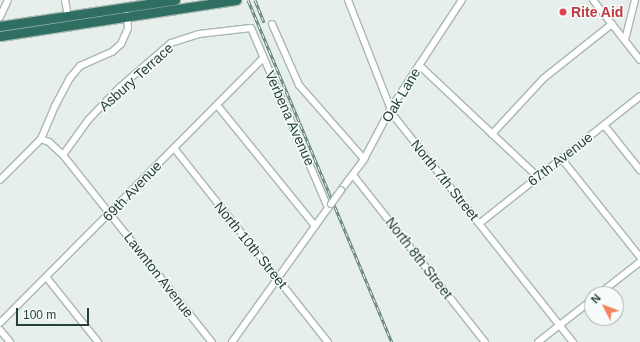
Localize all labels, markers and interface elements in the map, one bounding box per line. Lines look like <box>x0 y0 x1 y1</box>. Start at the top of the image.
place label: Rite Aid <box>571 4 624 20</box>
marker: Rite Aid <box>558 7 568 17</box>
street label: Asbury Terrace <box>95 39 177 115</box>
street label: Oak Lane <box>378 65 424 125</box>
street label: Verbena Avenue <box>261 67 319 169</box>
street label: 67th Avenue <box>524 128 596 190</box>
street label: North 7th Street <box>407 136 483 224</box>
street label: 69th Avenue <box>99 157 165 225</box>
street label: North 10th Street <box>211 198 291 292</box>
street label: North 8th Street <box>382 214 456 302</box>
street label: Lawnton Avenue <box>120 229 198 321</box>
north arrow <box>584 286 624 326</box>
text: N <box>589 292 603 306</box>
scale bar <box>18 300 91 326</box>
text: 100 m <box>23 308 56 322</box>

